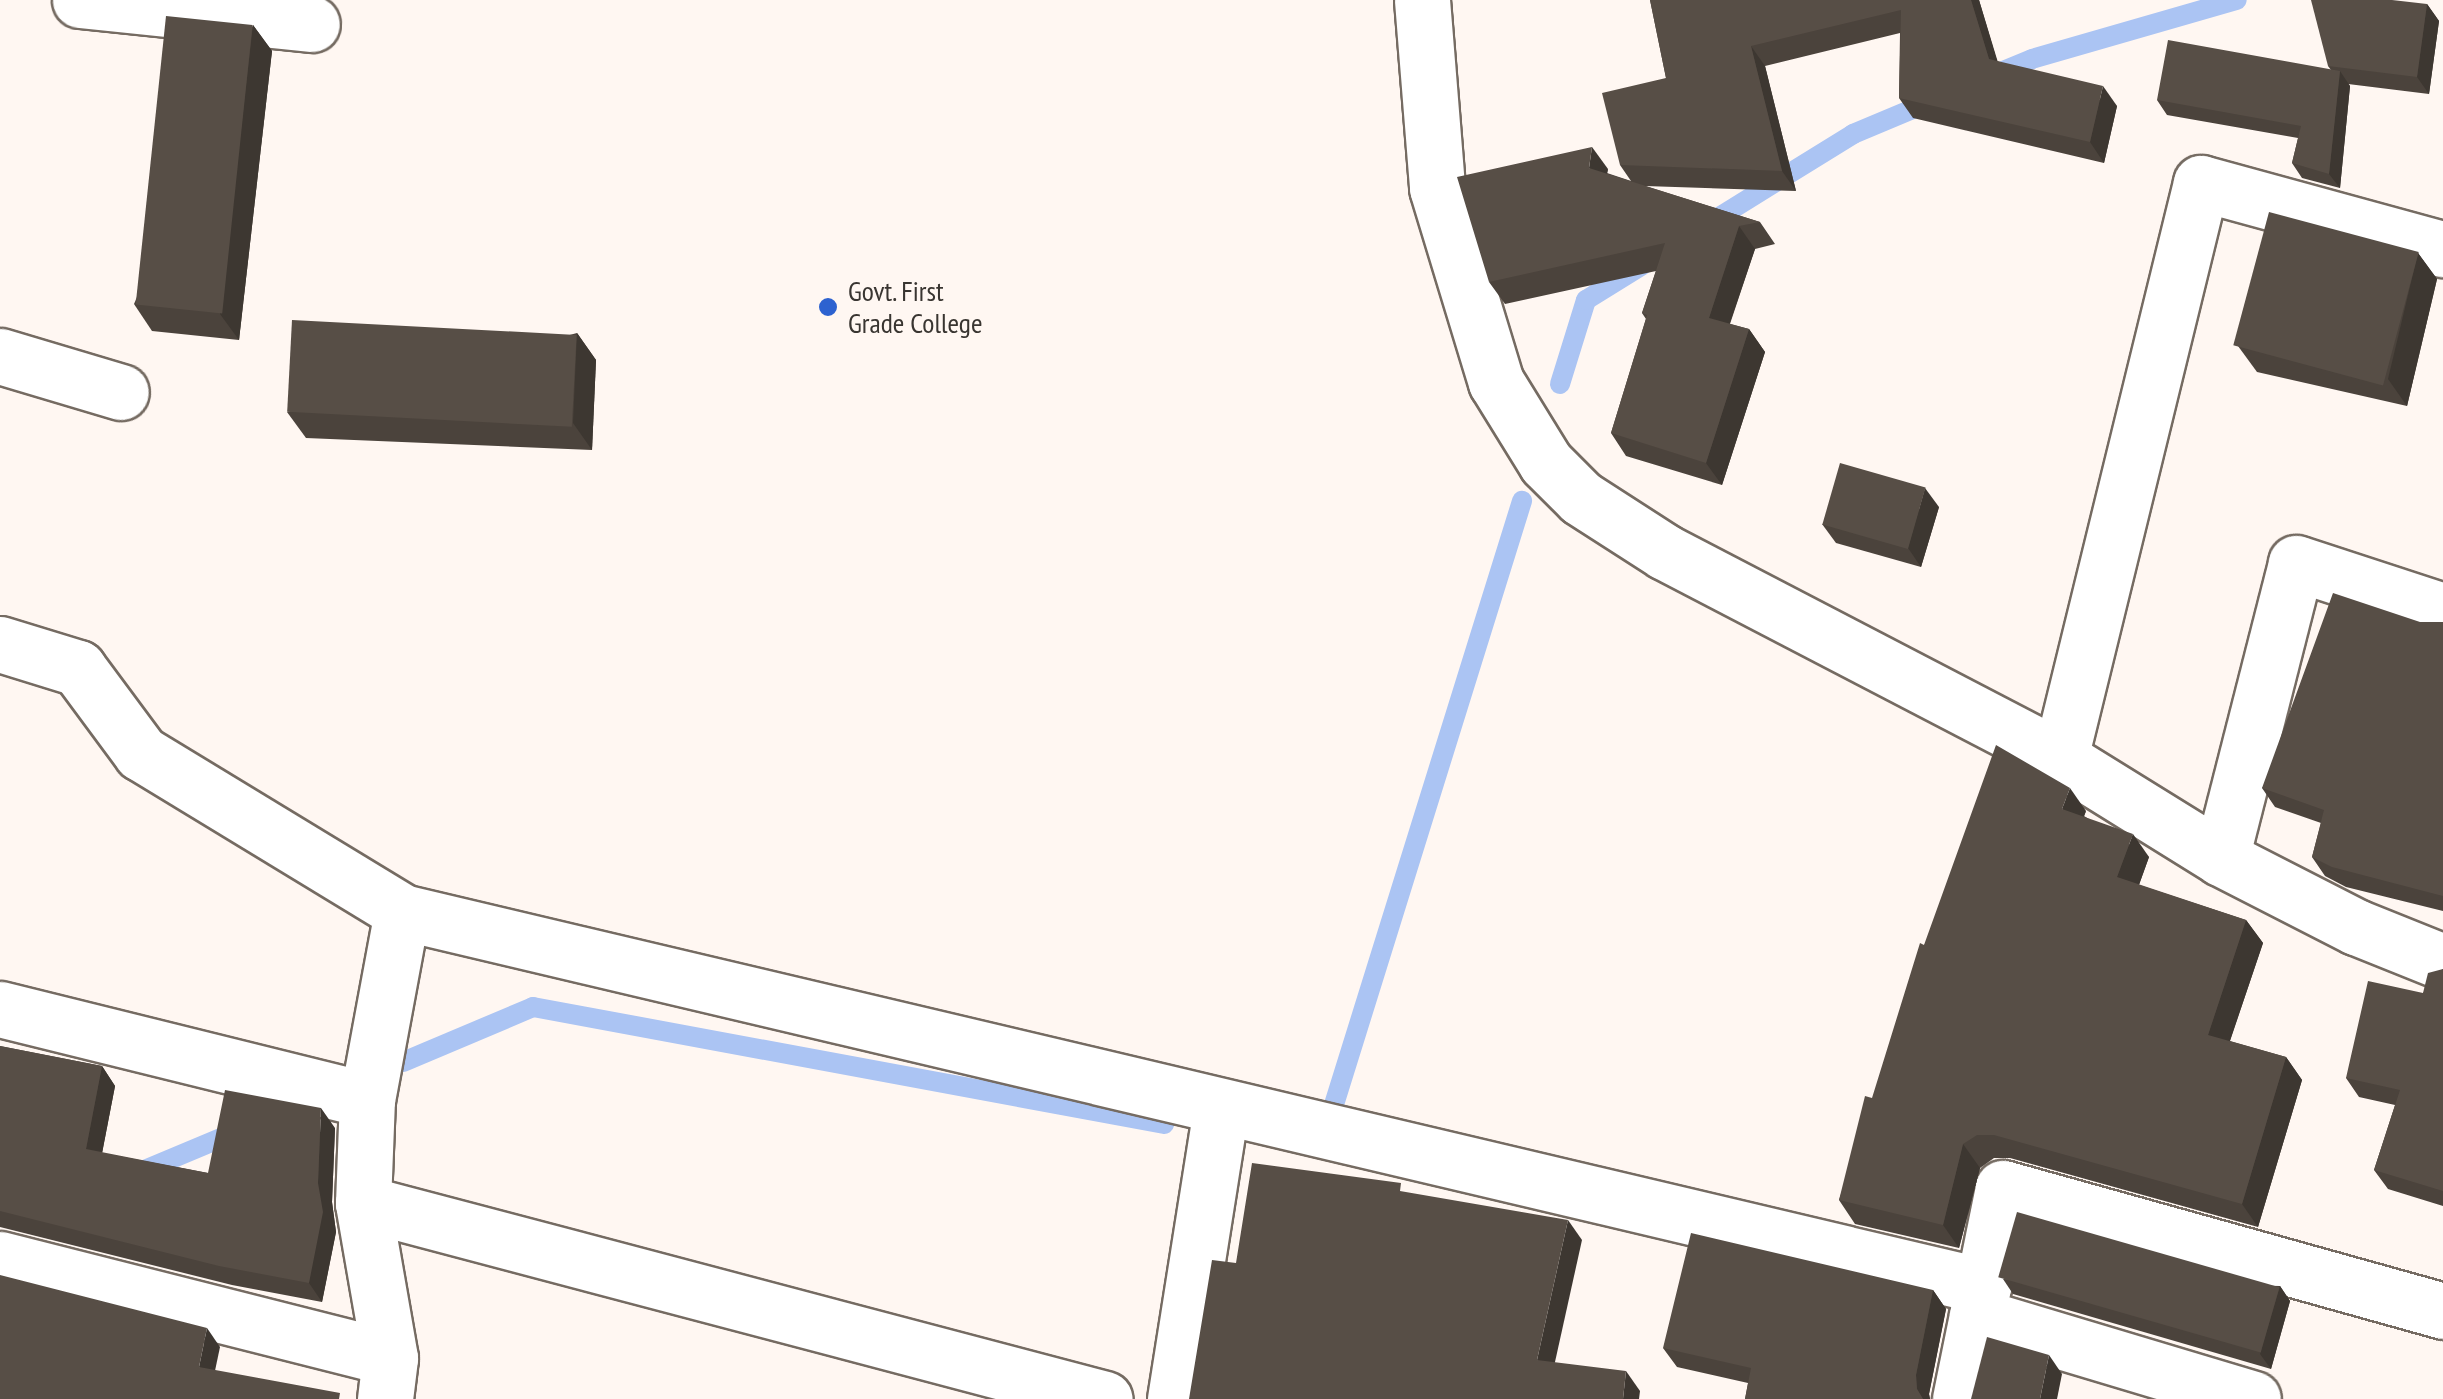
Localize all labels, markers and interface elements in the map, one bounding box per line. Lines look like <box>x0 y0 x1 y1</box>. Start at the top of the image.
place label: Govt. First Grade College <box>848 274 982 340</box>
marker: Govt. First Grade College <box>817 296 839 318</box>

